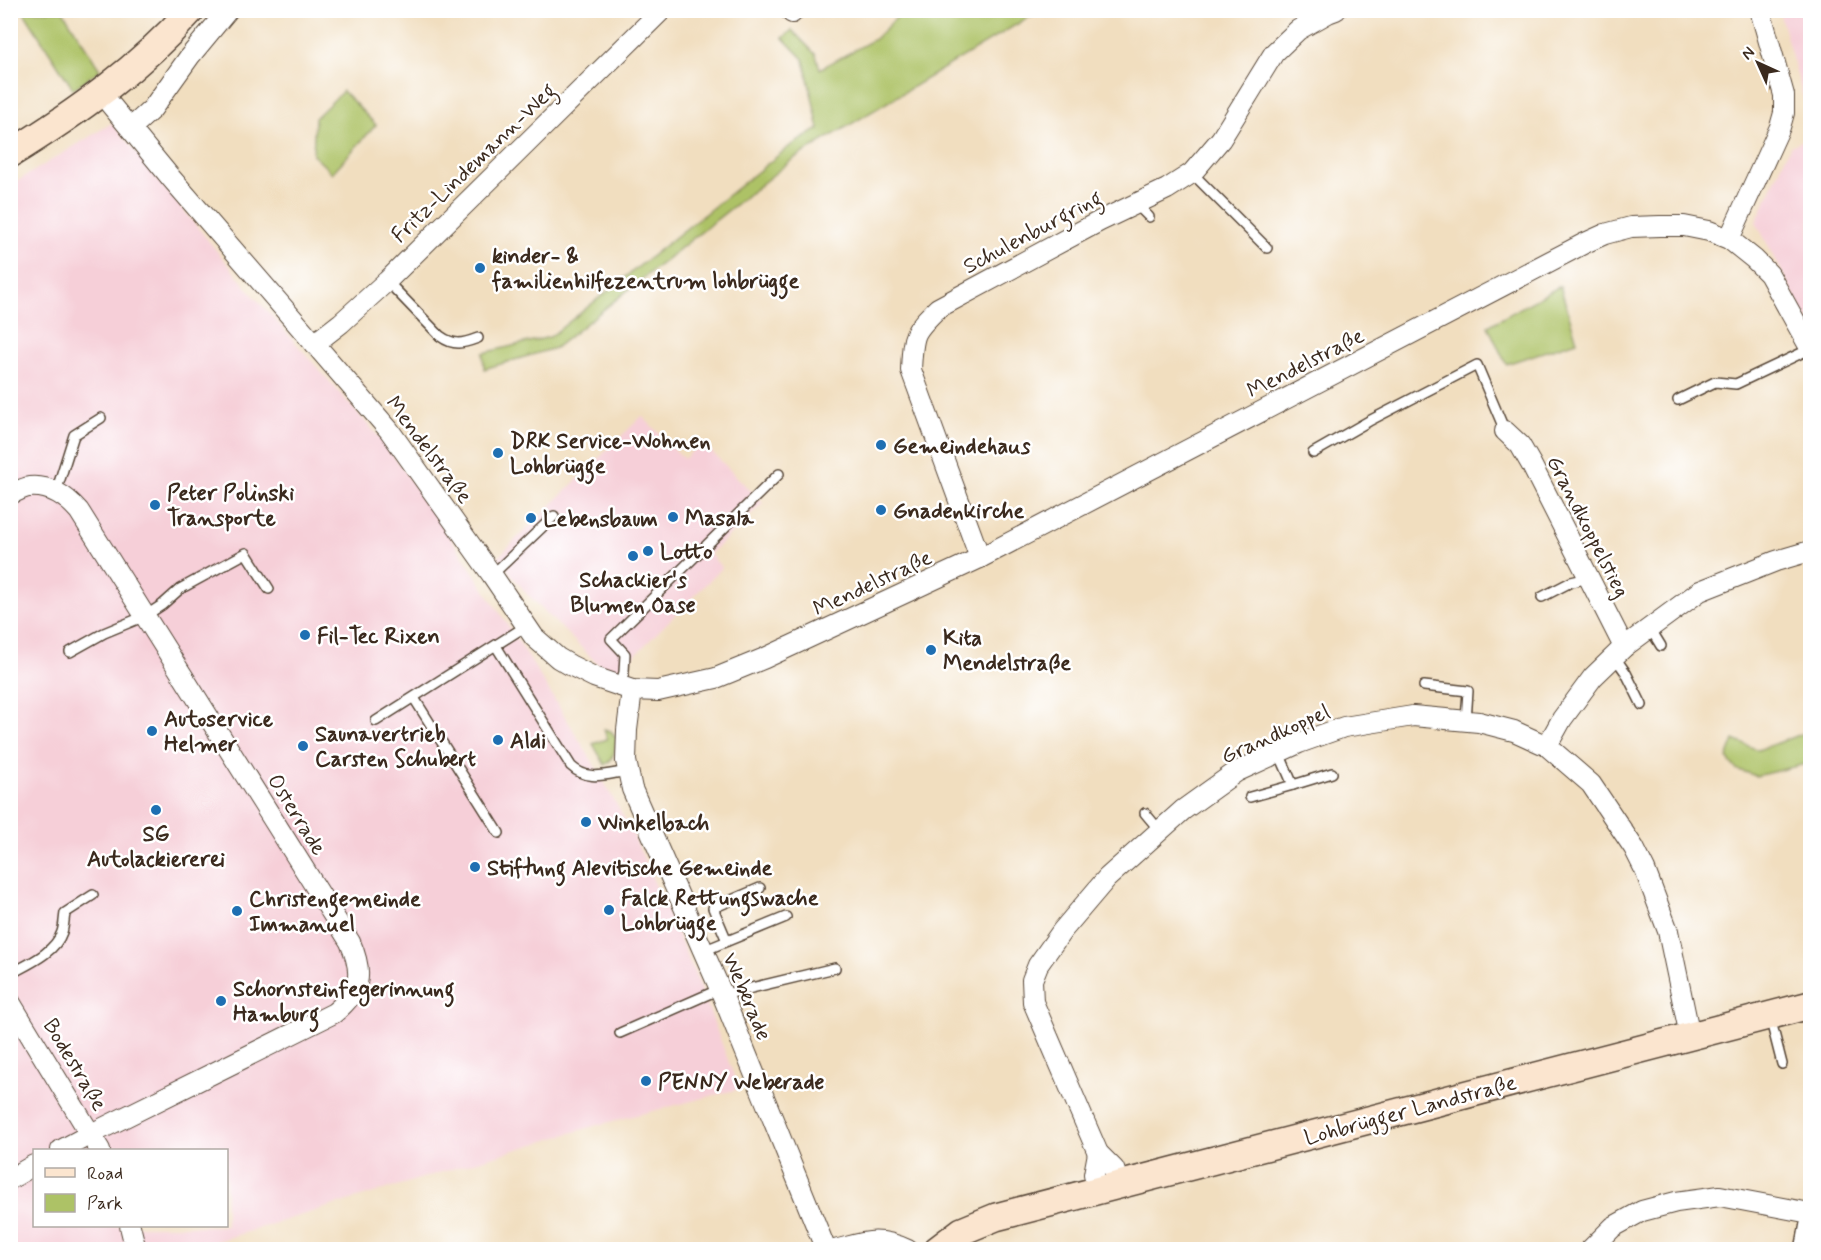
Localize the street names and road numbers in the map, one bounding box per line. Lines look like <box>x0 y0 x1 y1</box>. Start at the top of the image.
street label: Fritz-Lindemann-Weg <box>386 77 565 252</box>
street label: Schulenburgring <box>959 184 1109 284</box>
street label: Mendelstraße <box>1243 322 1369 405</box>
street label: Mendelstraße <box>379 391 478 510</box>
street label: Grandkoppelstieg <box>1538 451 1635 603</box>
street label: Mendelstraße <box>809 544 937 624</box>
street label: Grandkoppel <box>1217 698 1335 771</box>
street label: Osterrade <box>260 769 332 861</box>
street label: Weberade <box>715 949 777 1045</box>
street label: Bodestraße <box>36 1014 113 1117</box>
street label: Lohbrügger Landstraße <box>1301 1069 1521 1156</box>

